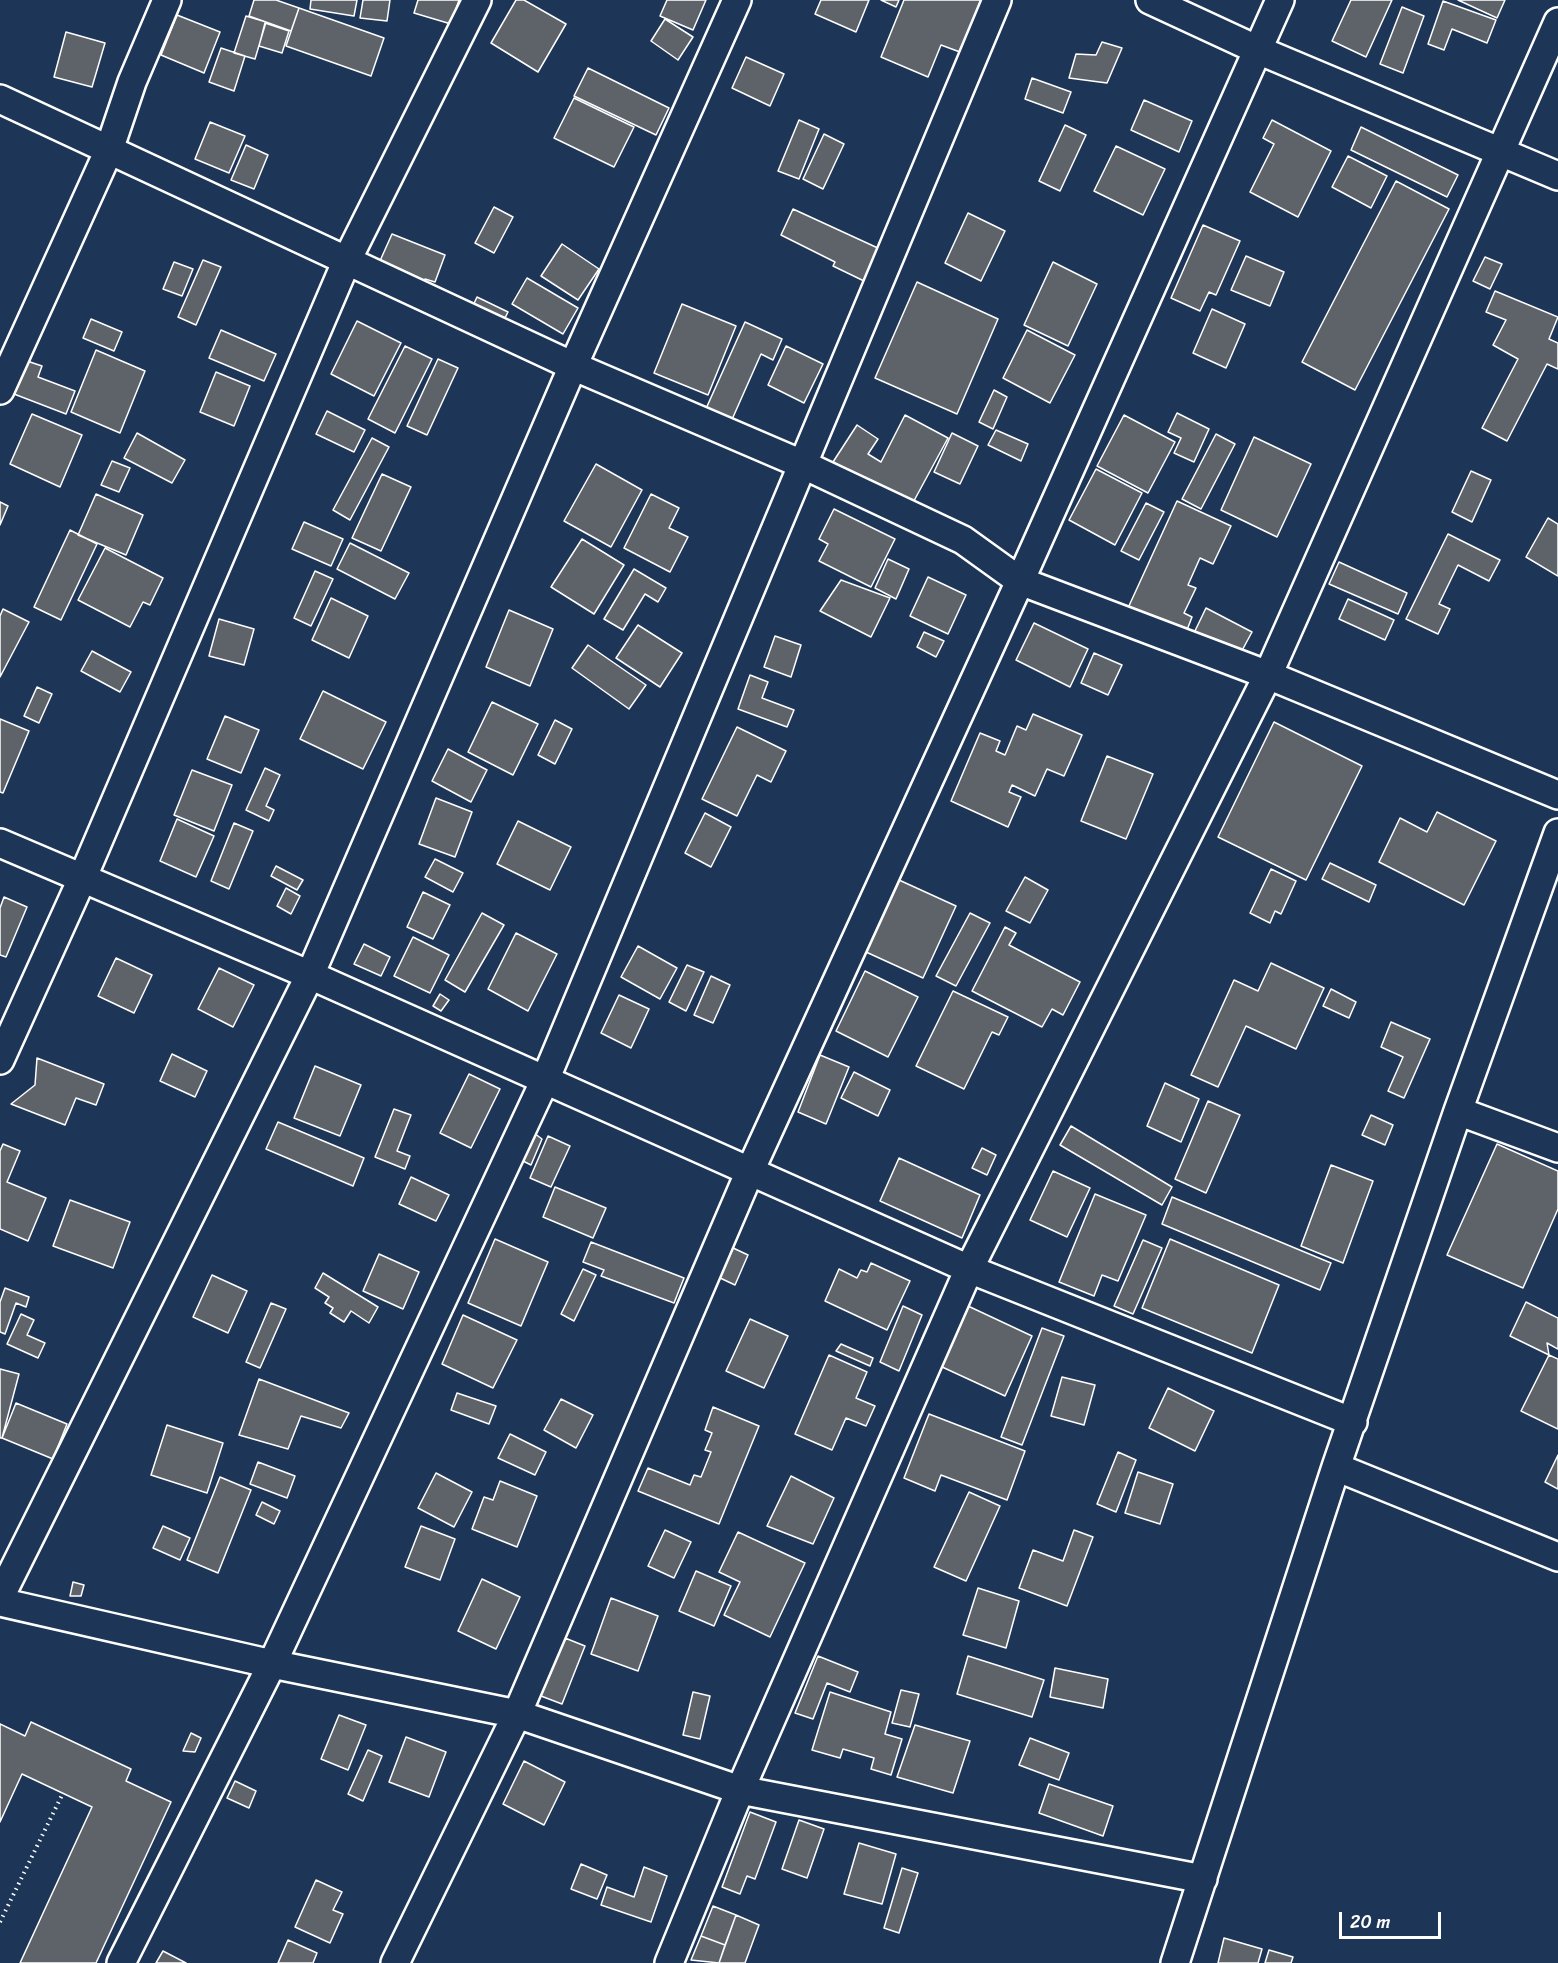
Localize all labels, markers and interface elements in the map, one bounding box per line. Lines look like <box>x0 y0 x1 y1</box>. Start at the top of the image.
scale bar <box>1342 1900 1444 1938</box>
text: 20 m <box>1350 1906 1390 1938</box>

